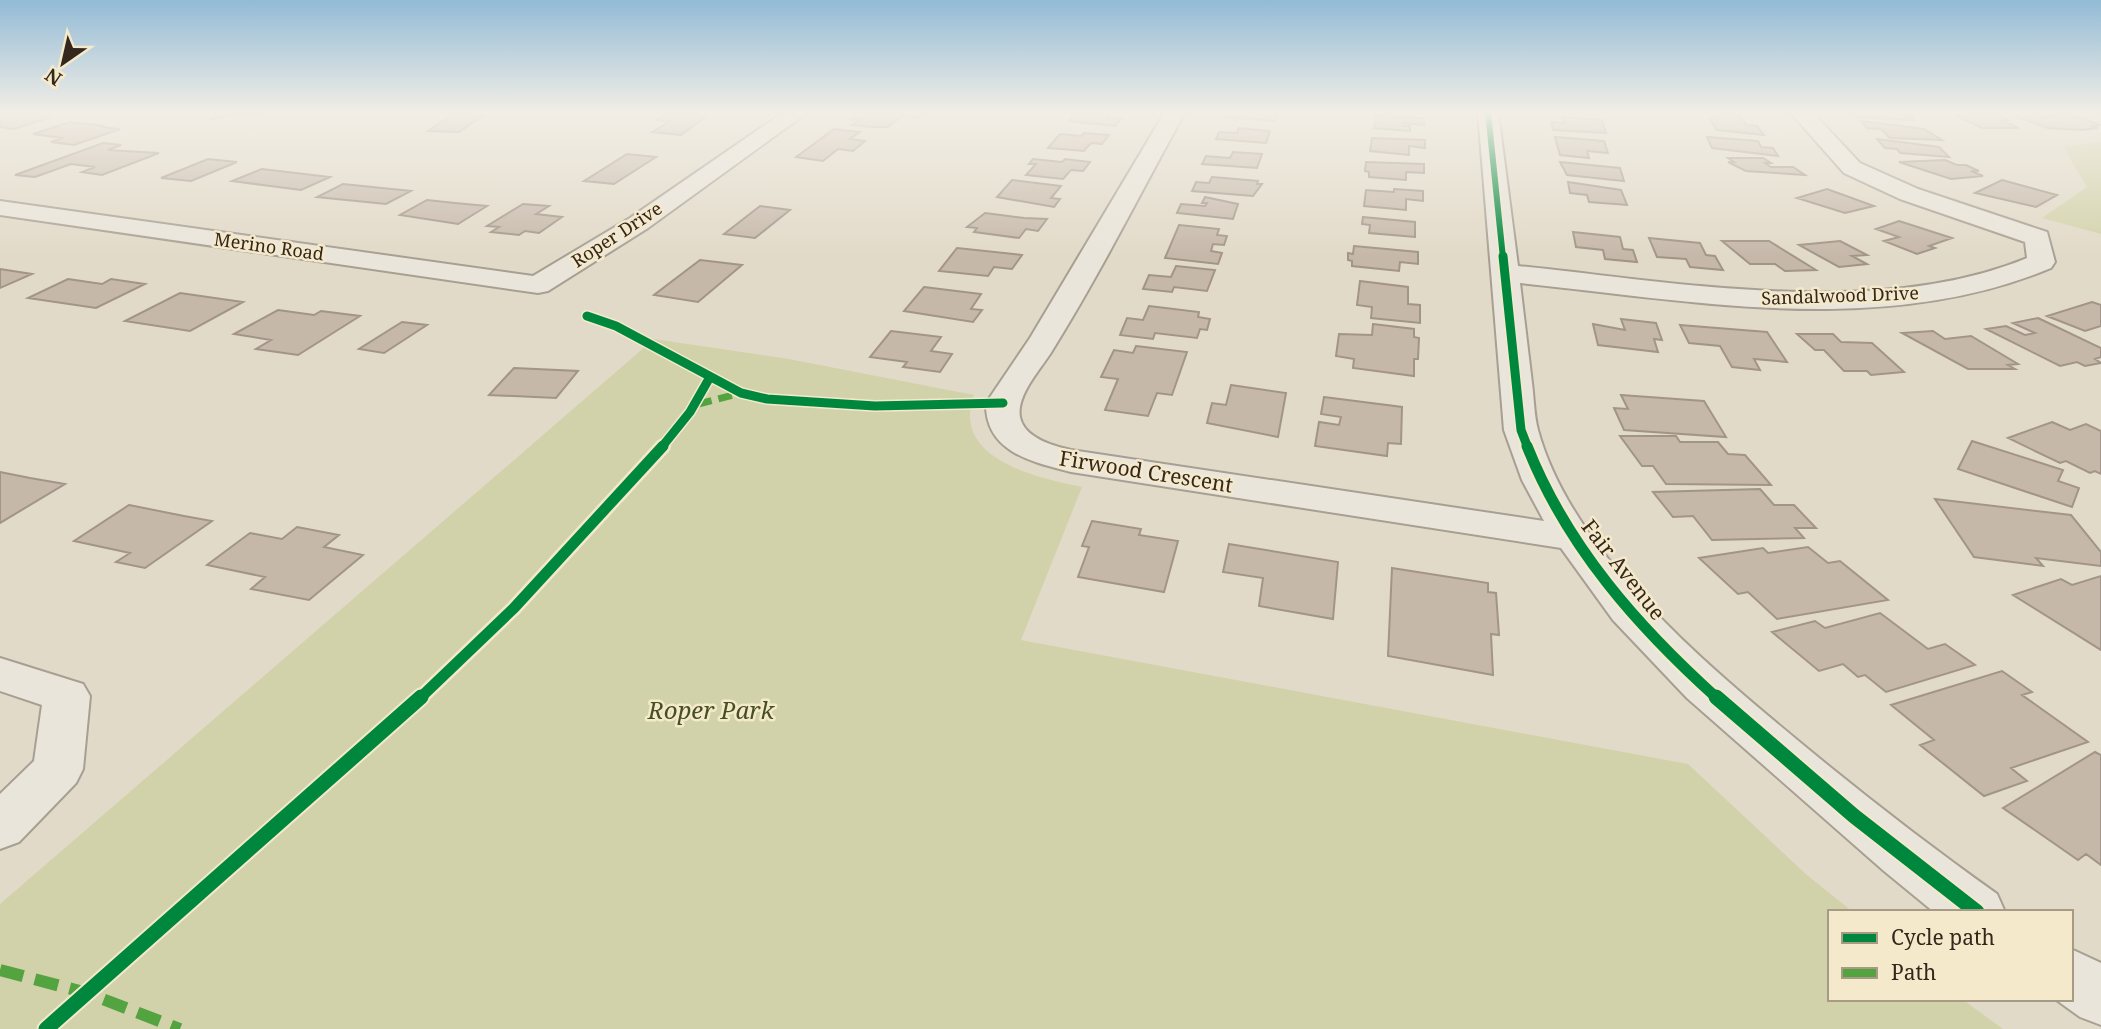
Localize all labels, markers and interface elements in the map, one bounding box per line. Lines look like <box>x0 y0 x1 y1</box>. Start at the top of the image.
north arrow <box>28 28 98 98</box>
text: N <box>40 62 67 92</box>
street label: Roper Drive <box>567 196 666 272</box>
street label: Merino Road <box>213 226 326 266</box>
street label: Sandalwood Drive <box>1761 280 1919 310</box>
street label: Firwood Crescent <box>1057 443 1235 499</box>
street label: Fair Avenue <box>1576 513 1672 625</box>
park label: Roper Park <box>647 693 776 726</box>
legend <box>1828 910 2073 1001</box>
text: Cycle path <box>1891 923 1995 951</box>
text: Path <box>1891 958 1936 986</box>

